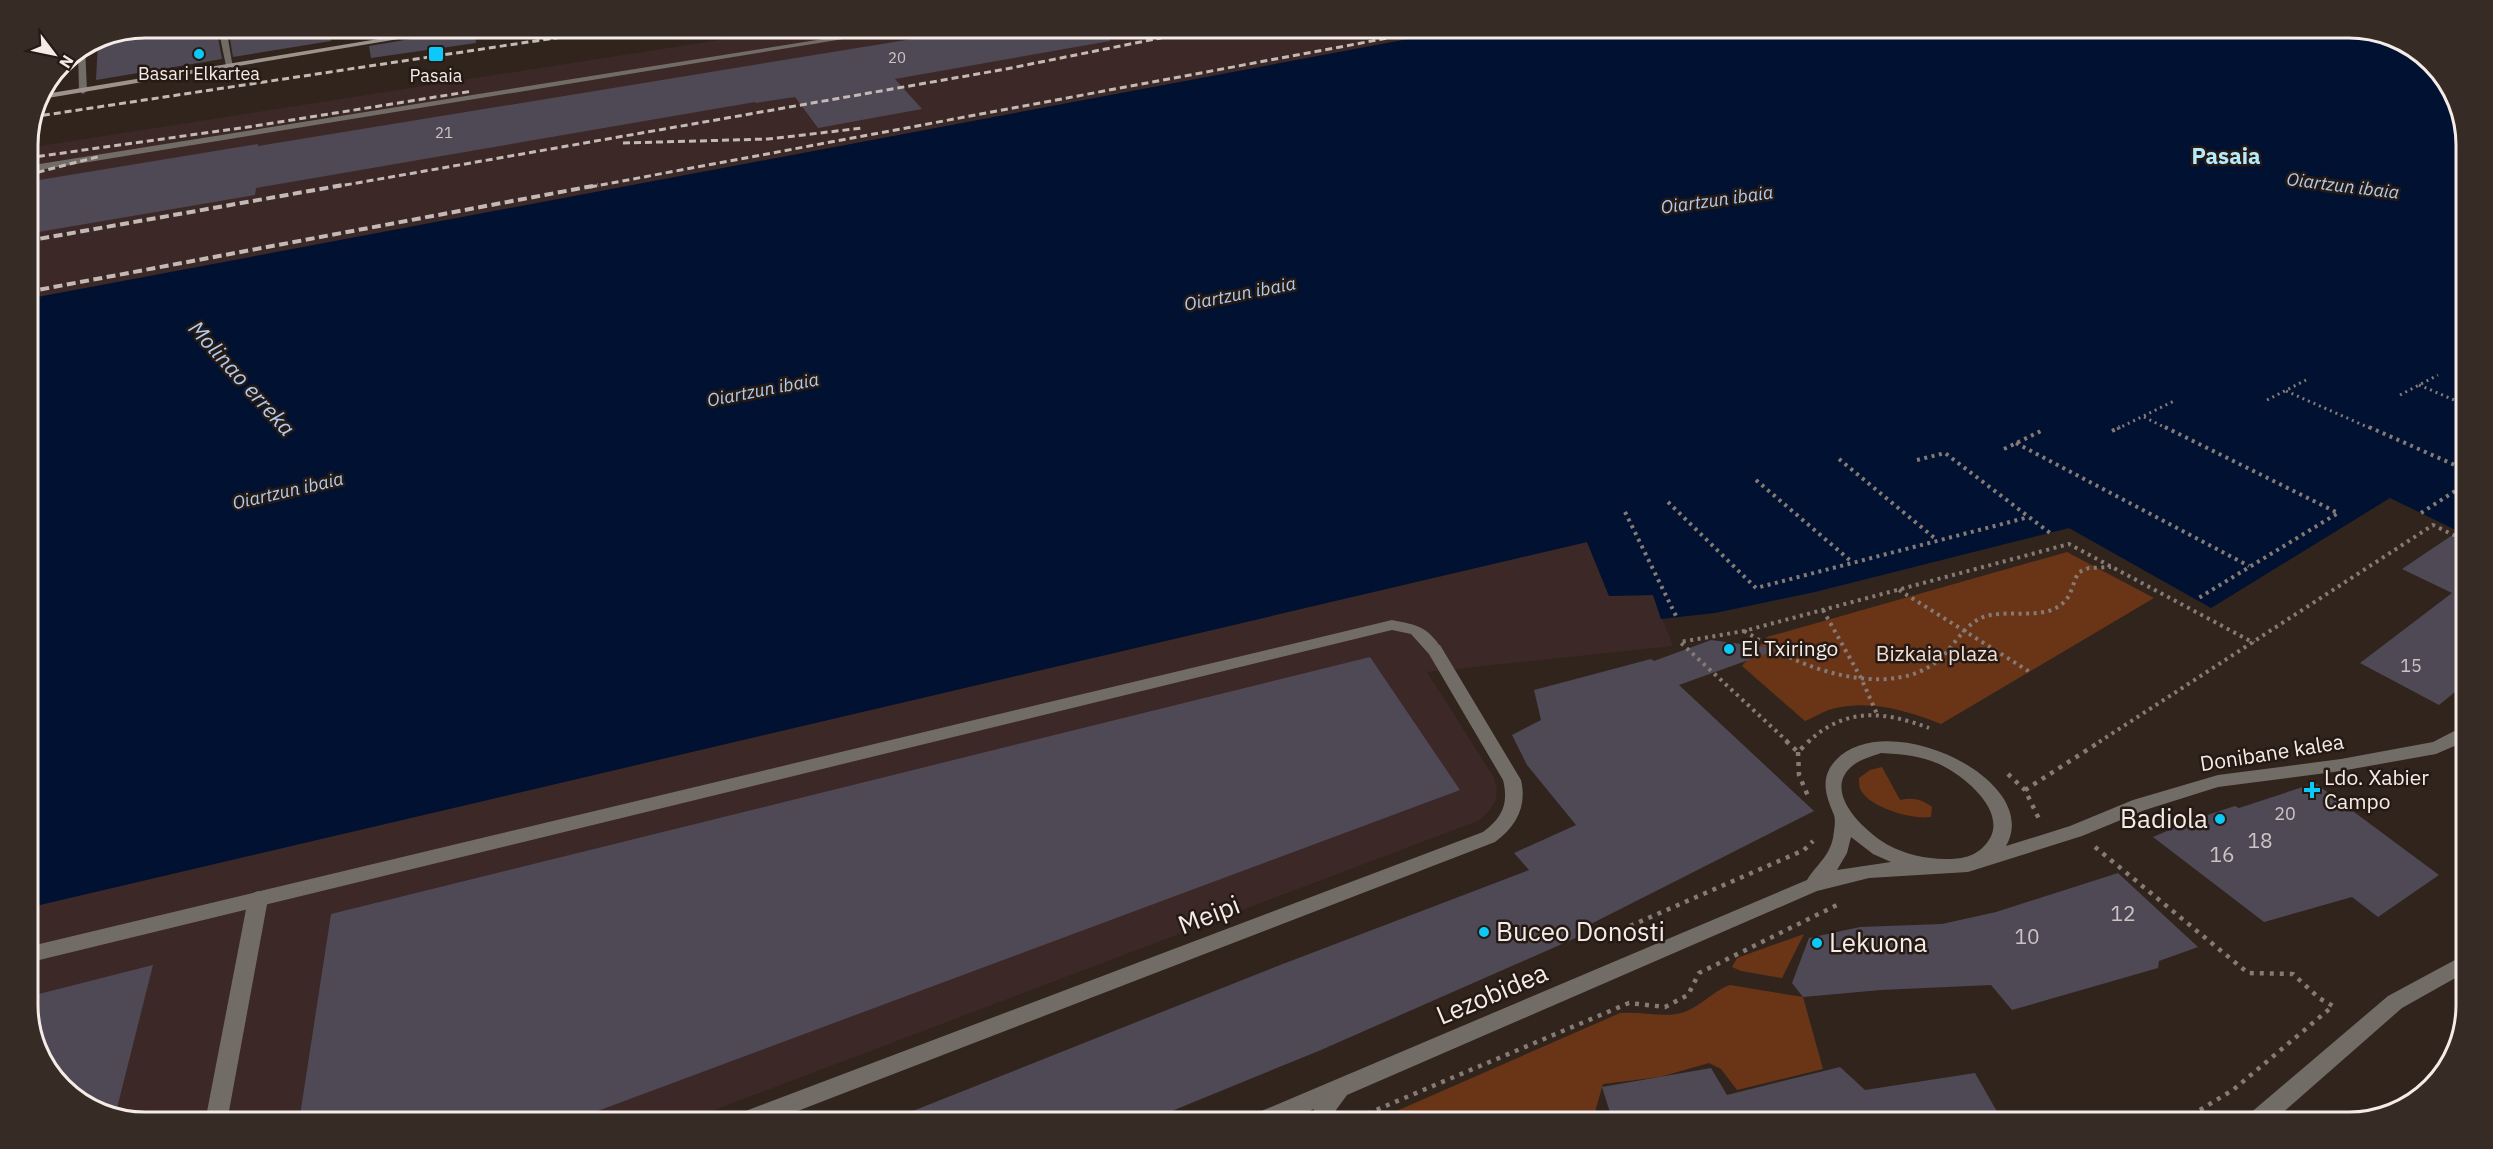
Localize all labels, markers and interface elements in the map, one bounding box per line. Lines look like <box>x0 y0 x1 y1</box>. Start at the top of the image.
north arrow <box>24 24 84 84</box>
marker: Pasaia <box>427 45 445 63</box>
marker: Basari Elkartea <box>192 47 206 61</box>
house number: 20 <box>888 48 906 67</box>
text: N <box>55 52 78 72</box>
place label: Basari Elkartea <box>138 62 260 85</box>
place label: Pasaia <box>410 64 463 87</box>
house number: 21 <box>435 123 453 142</box>
district label: Pasaia <box>2191 141 2261 170</box>
water label: Oiartzun ibaia <box>2285 167 2401 204</box>
water label: Oiartzun ibaia <box>1659 180 1775 219</box>
water label: Oiartzun ibaia <box>1182 271 1298 316</box>
water label: Molinao erreka <box>183 314 302 442</box>
water label: Oiartzun ibaia <box>705 367 821 412</box>
water label: Oiartzun ibaia <box>230 467 346 514</box>
place label: El Txiringo <box>1741 634 1838 662</box>
park label: Bizkaia plaza <box>1876 639 1998 667</box>
marker: El Txiringo <box>1722 642 1736 656</box>
house number: 15 <box>2400 654 2422 677</box>
street label: Donibane kalea <box>2198 727 2346 777</box>
place label: Ldo. Xabier Campo <box>2324 763 2429 815</box>
marker: Ldo. Xabier Campo <box>2305 783 2319 797</box>
place label: Badiola <box>2120 801 2208 835</box>
house number: 20 <box>2274 802 2296 825</box>
marker: Badiola <box>2213 812 2227 826</box>
house number: 18 <box>2247 826 2273 854</box>
house number: 16 <box>2209 840 2235 868</box>
street label: Meipi <box>1173 887 1244 941</box>
house number: 12 <box>2110 899 2136 927</box>
place label: Buceo Donosti <box>1496 914 1665 948</box>
house number: 10 <box>2014 922 2040 950</box>
marker: Buceo Donosti <box>1477 925 1491 939</box>
place label: Lekuona <box>1829 925 1928 959</box>
marker: Lekuona <box>1810 936 1824 950</box>
street label: Lezobidea <box>1431 954 1553 1032</box>

